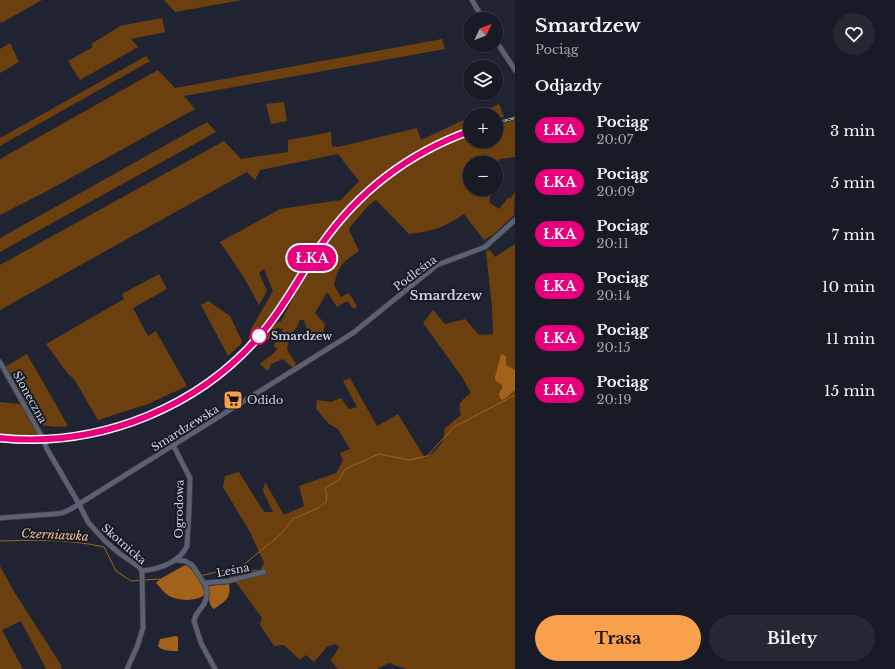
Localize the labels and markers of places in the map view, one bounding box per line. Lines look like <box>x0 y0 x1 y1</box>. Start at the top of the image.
marker: Smardzew <box>250 327 268 345</box>
place label: Smardzew <box>271 329 332 343</box>
supermarket icon: Odido <box>222 389 244 411</box>
place label: Odido <box>247 393 283 407</box>

